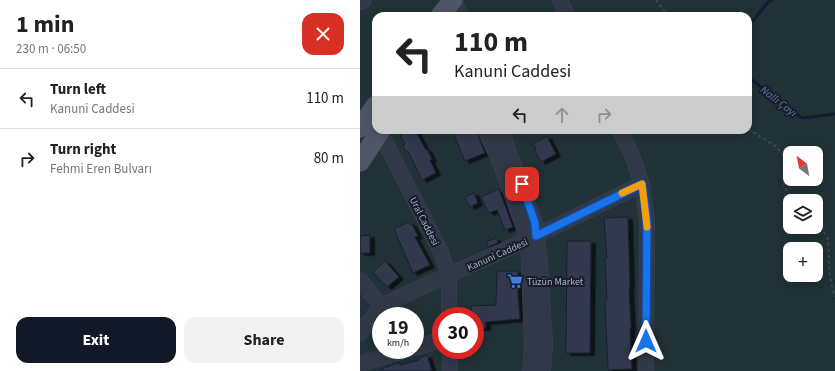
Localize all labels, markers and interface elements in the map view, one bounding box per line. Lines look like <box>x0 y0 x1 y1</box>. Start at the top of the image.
text: 1 min <box>16 7 74 42</box>
button: close <box>302 13 344 55</box>
text: 110 m <box>454 22 528 62</box>
icon: left <box>388 28 440 80</box>
text: 230 m · 06:50 <box>16 40 86 58</box>
text: Kanuni Caddesi <box>454 59 571 84</box>
text: Turn left <box>50 79 106 100</box>
water label: Nallı Çayı <box>757 82 800 121</box>
icon: left <box>16 88 38 110</box>
text: 110 m <box>306 88 344 109</box>
text: Kanuni Caddesi <box>50 100 135 118</box>
icon: left <box>509 104 531 126</box>
icon: ahead <box>551 104 573 126</box>
icon: right <box>593 104 615 126</box>
text: Turn right <box>50 139 116 160</box>
north arrow <box>783 146 823 186</box>
map controls <box>783 146 823 282</box>
icon: right <box>16 148 38 170</box>
text: 80 m <box>314 148 344 169</box>
text: Fehmi Eren Bulvarı <box>50 160 152 178</box>
pin <box>505 167 539 201</box>
icon: arrive <box>511 173 533 195</box>
button: layers <box>783 194 823 234</box>
street label: Ural Caddesi <box>406 195 442 248</box>
street label: Kanuni Caddesi <box>465 235 530 275</box>
button: + <box>783 242 823 282</box>
supermarket icon: Tüzün Market <box>506 272 524 290</box>
place label: Tüzün Market <box>527 275 584 289</box>
speed limit sign: 30 <box>432 307 484 359</box>
text: 19 <box>387 314 409 342</box>
button: Exit <box>16 317 176 363</box>
button: Share <box>184 317 344 363</box>
position arrow <box>625 320 667 362</box>
text: km/h <box>387 336 409 350</box>

